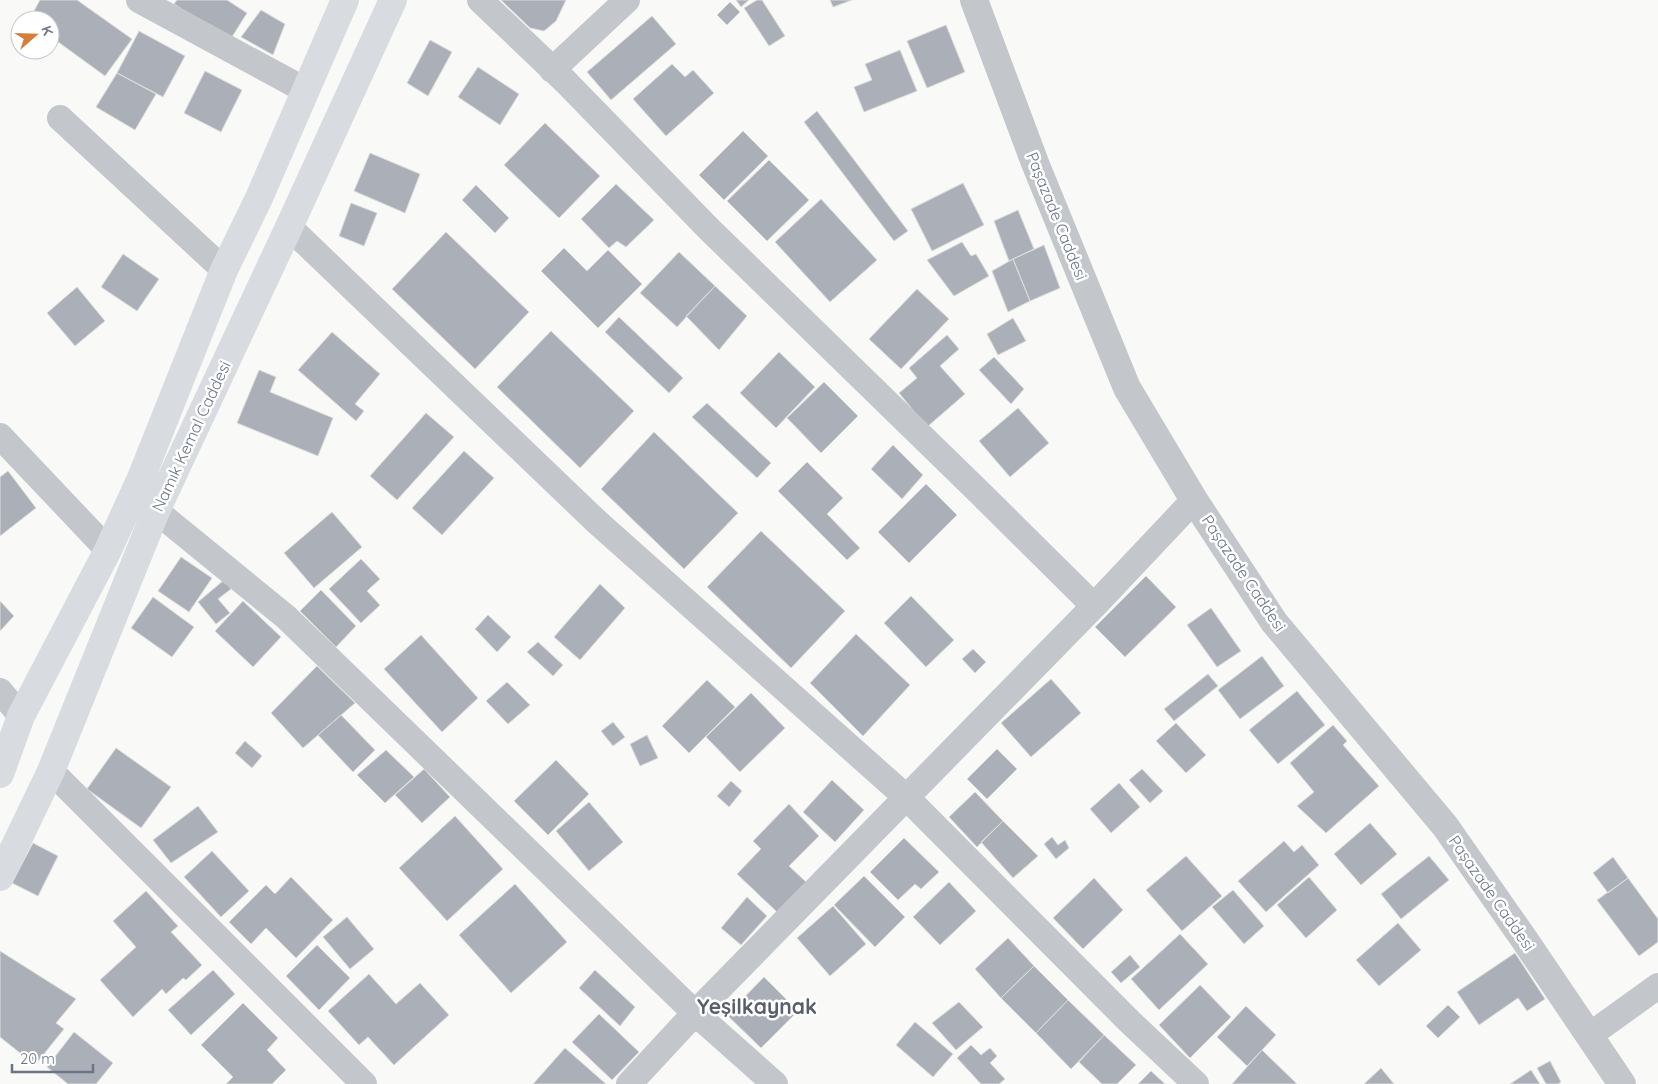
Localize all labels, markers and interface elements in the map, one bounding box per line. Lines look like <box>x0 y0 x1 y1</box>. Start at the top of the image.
north arrow <box>10 10 60 60</box>
text: K <box>37 23 57 38</box>
street label: Paşazade Caddesi <box>1022 149 1092 283</box>
street label: Namık Kemal Caddesi <box>147 358 235 514</box>
street label: Paşazade Caddesi <box>1198 511 1290 635</box>
street label: Paşazade Caddesi <box>1445 831 1539 955</box>
district label: Yeşilkaynak <box>697 993 817 1019</box>
scale bar <box>12 1042 94 1074</box>
text: 20 m <box>20 1049 55 1068</box>

